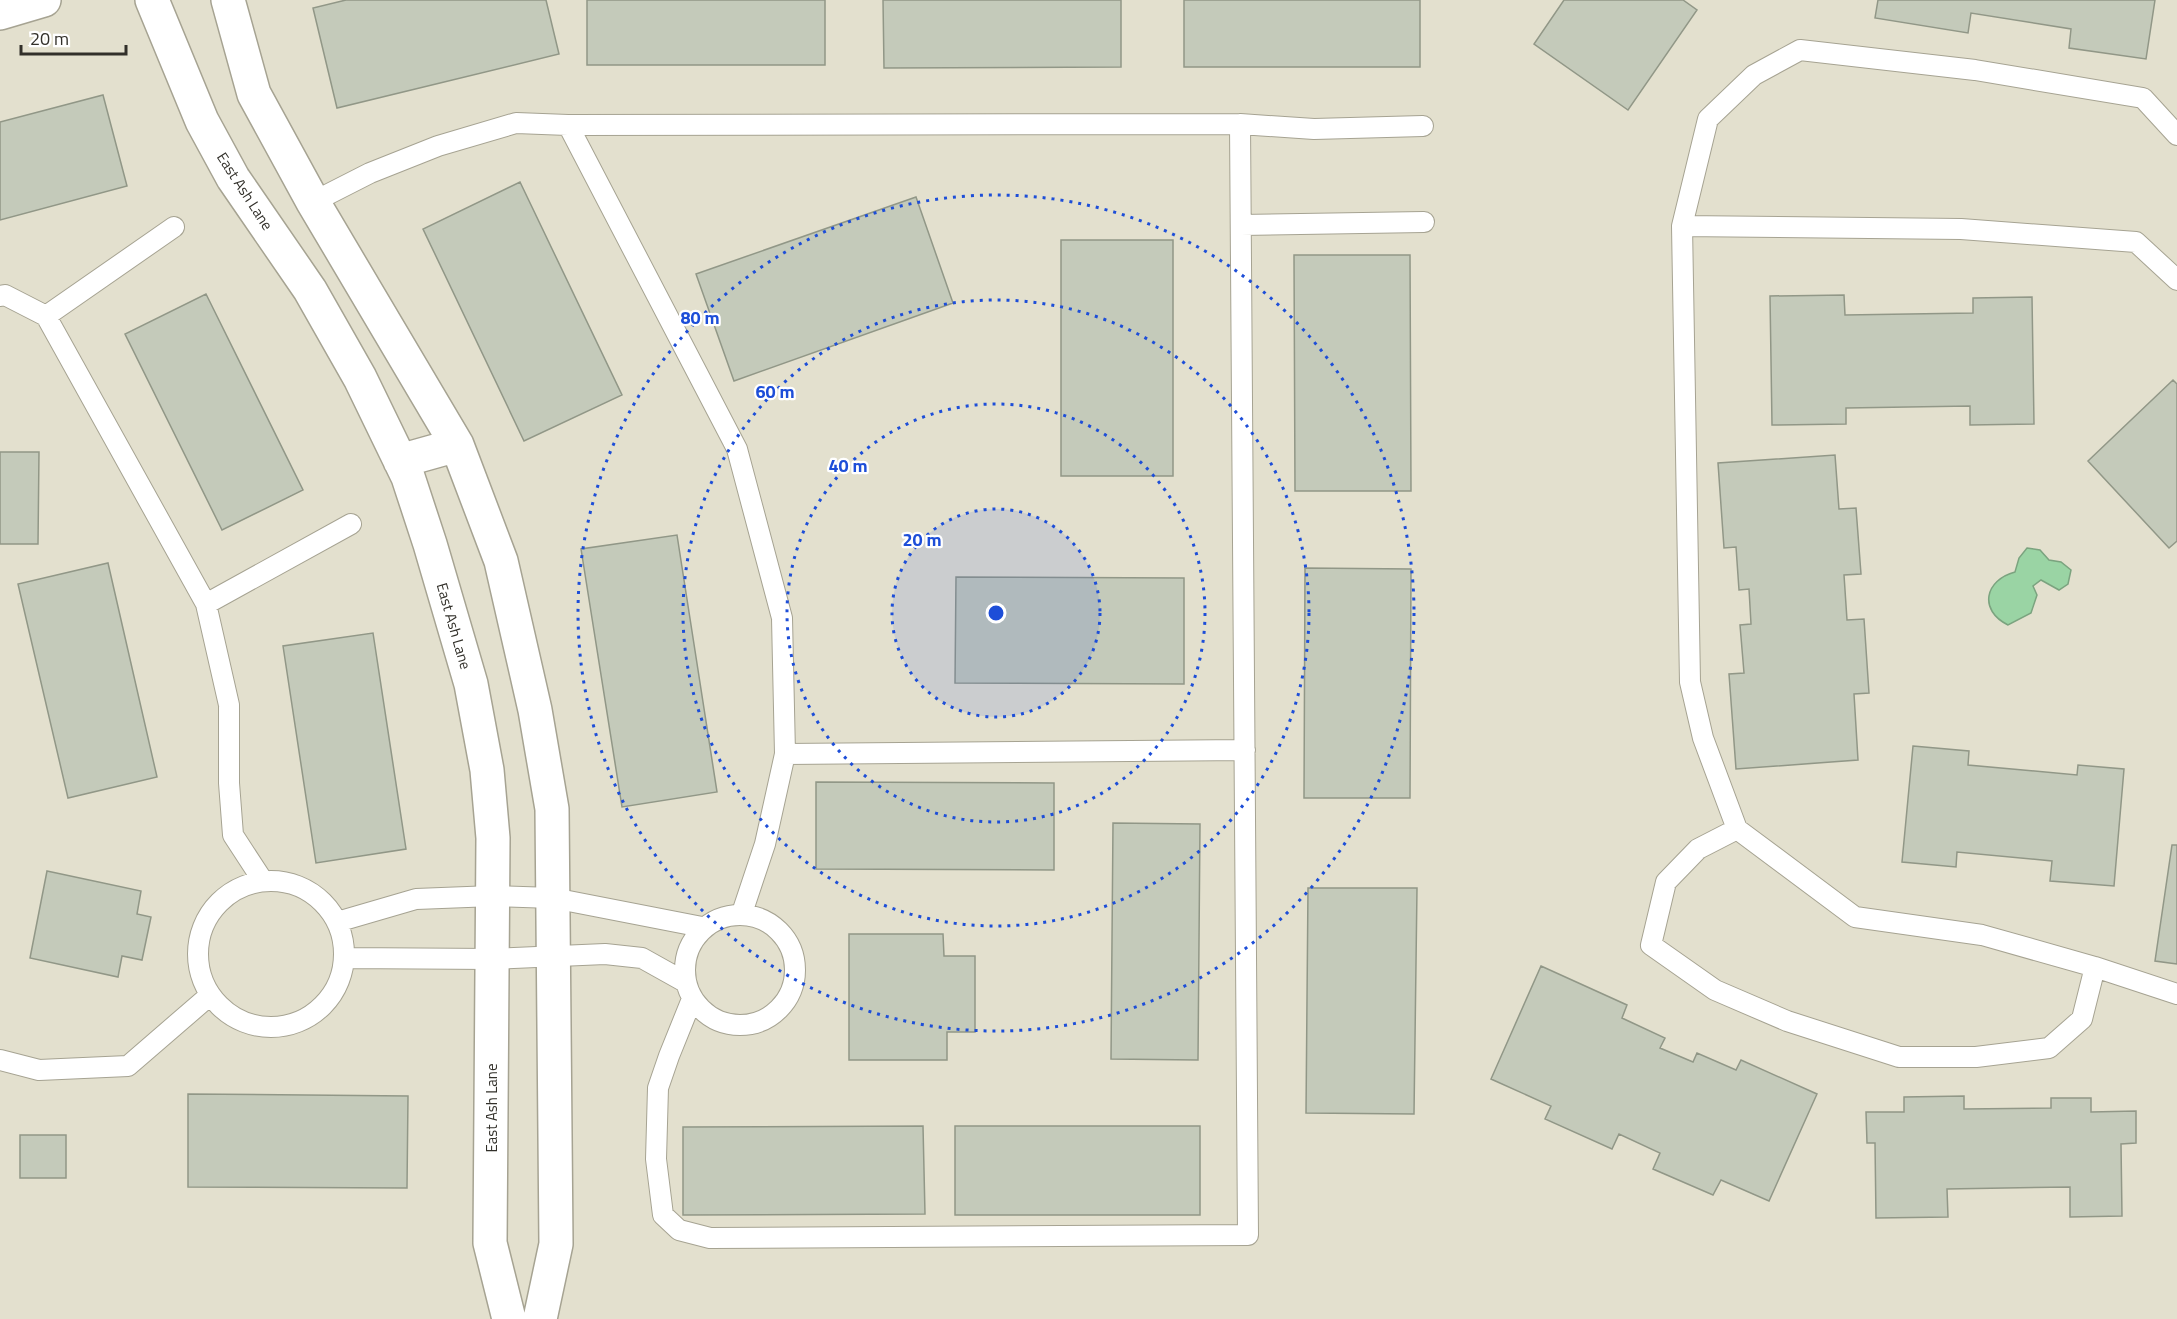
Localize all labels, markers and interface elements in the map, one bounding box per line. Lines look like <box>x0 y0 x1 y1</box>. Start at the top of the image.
scale bar <box>21 18 126 56</box>
text: 20 m <box>30 25 69 52</box>
street label: East Ash Lane <box>211 147 279 235</box>
text: 80 m <box>680 304 720 331</box>
text: 60 m <box>755 378 795 405</box>
text: 40 m <box>828 452 868 479</box>
text: 20 m <box>902 526 942 553</box>
street label: East Ash Lane <box>431 580 477 672</box>
centre of rings <box>986 603 1006 623</box>
street label: East Ash Lane <box>480 1064 503 1152</box>

